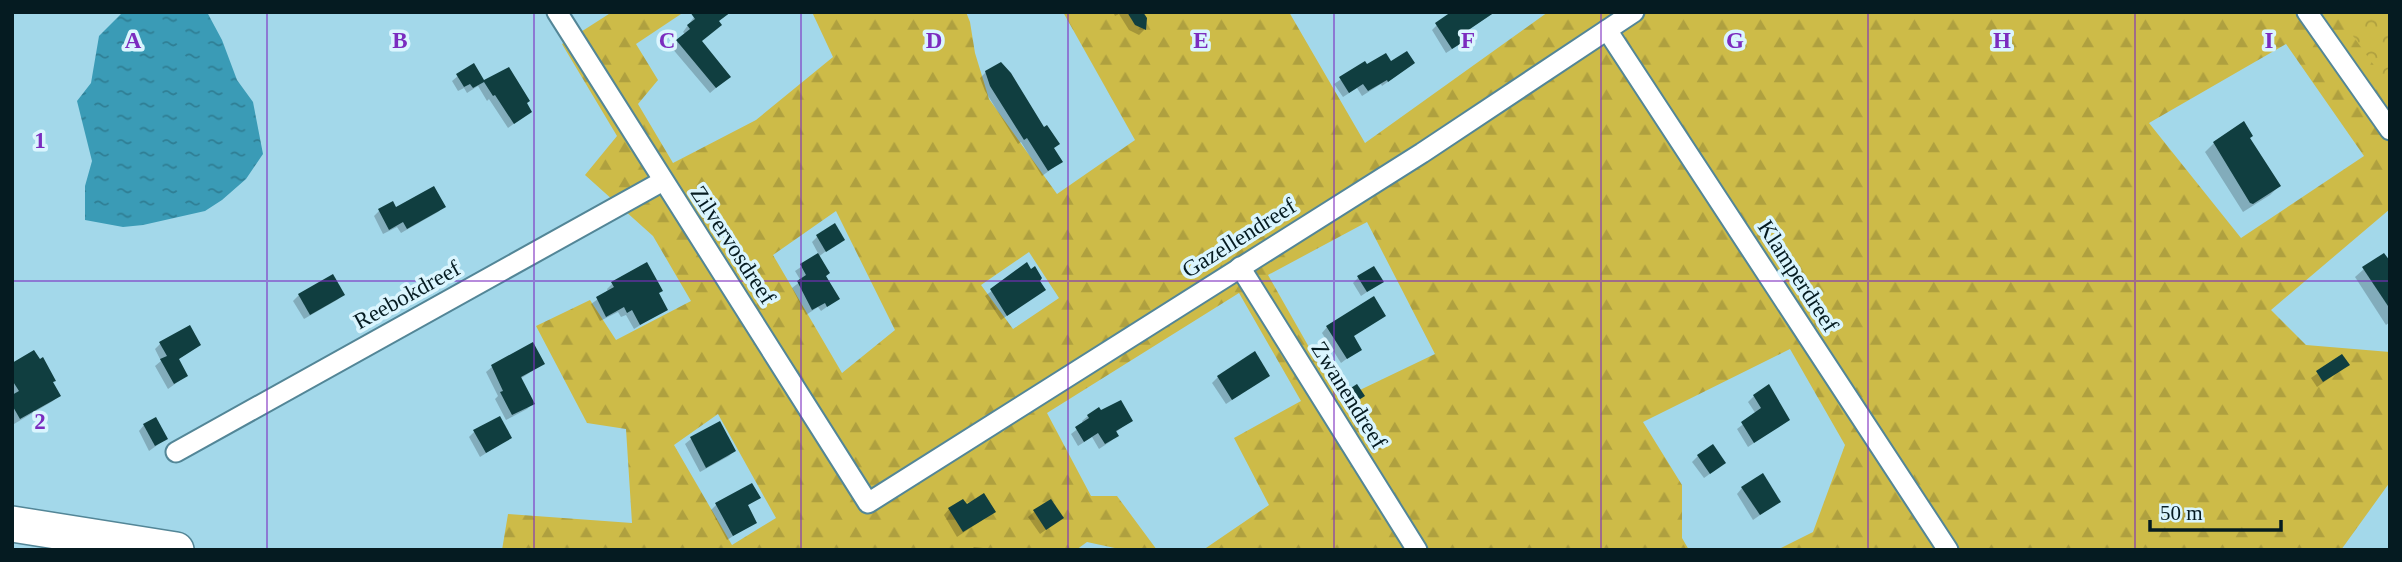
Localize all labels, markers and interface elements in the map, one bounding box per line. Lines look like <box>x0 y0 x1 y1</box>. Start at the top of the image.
text: A <box>125 28 142 53</box>
text: B <box>392 28 408 53</box>
text: C <box>659 28 675 53</box>
text: D <box>926 28 942 53</box>
text: E <box>1193 28 1209 53</box>
text: F <box>1461 28 1475 53</box>
text: G <box>1726 28 1744 53</box>
text: H <box>1993 28 2011 53</box>
text: I <box>2265 28 2274 53</box>
text: 1 <box>34 128 46 153</box>
street label: Zilvervosdreef <box>686 181 781 309</box>
street label: Gazellendreef <box>1178 193 1301 283</box>
street label: Klamperdreef <box>1753 216 1843 337</box>
street label: Reebokdreef <box>350 255 465 334</box>
street label: Zwanendreef <box>1306 337 1392 453</box>
text: 2 <box>34 409 46 434</box>
scale bar <box>2150 489 2281 532</box>
text: 50 m <box>2160 501 2203 525</box>

